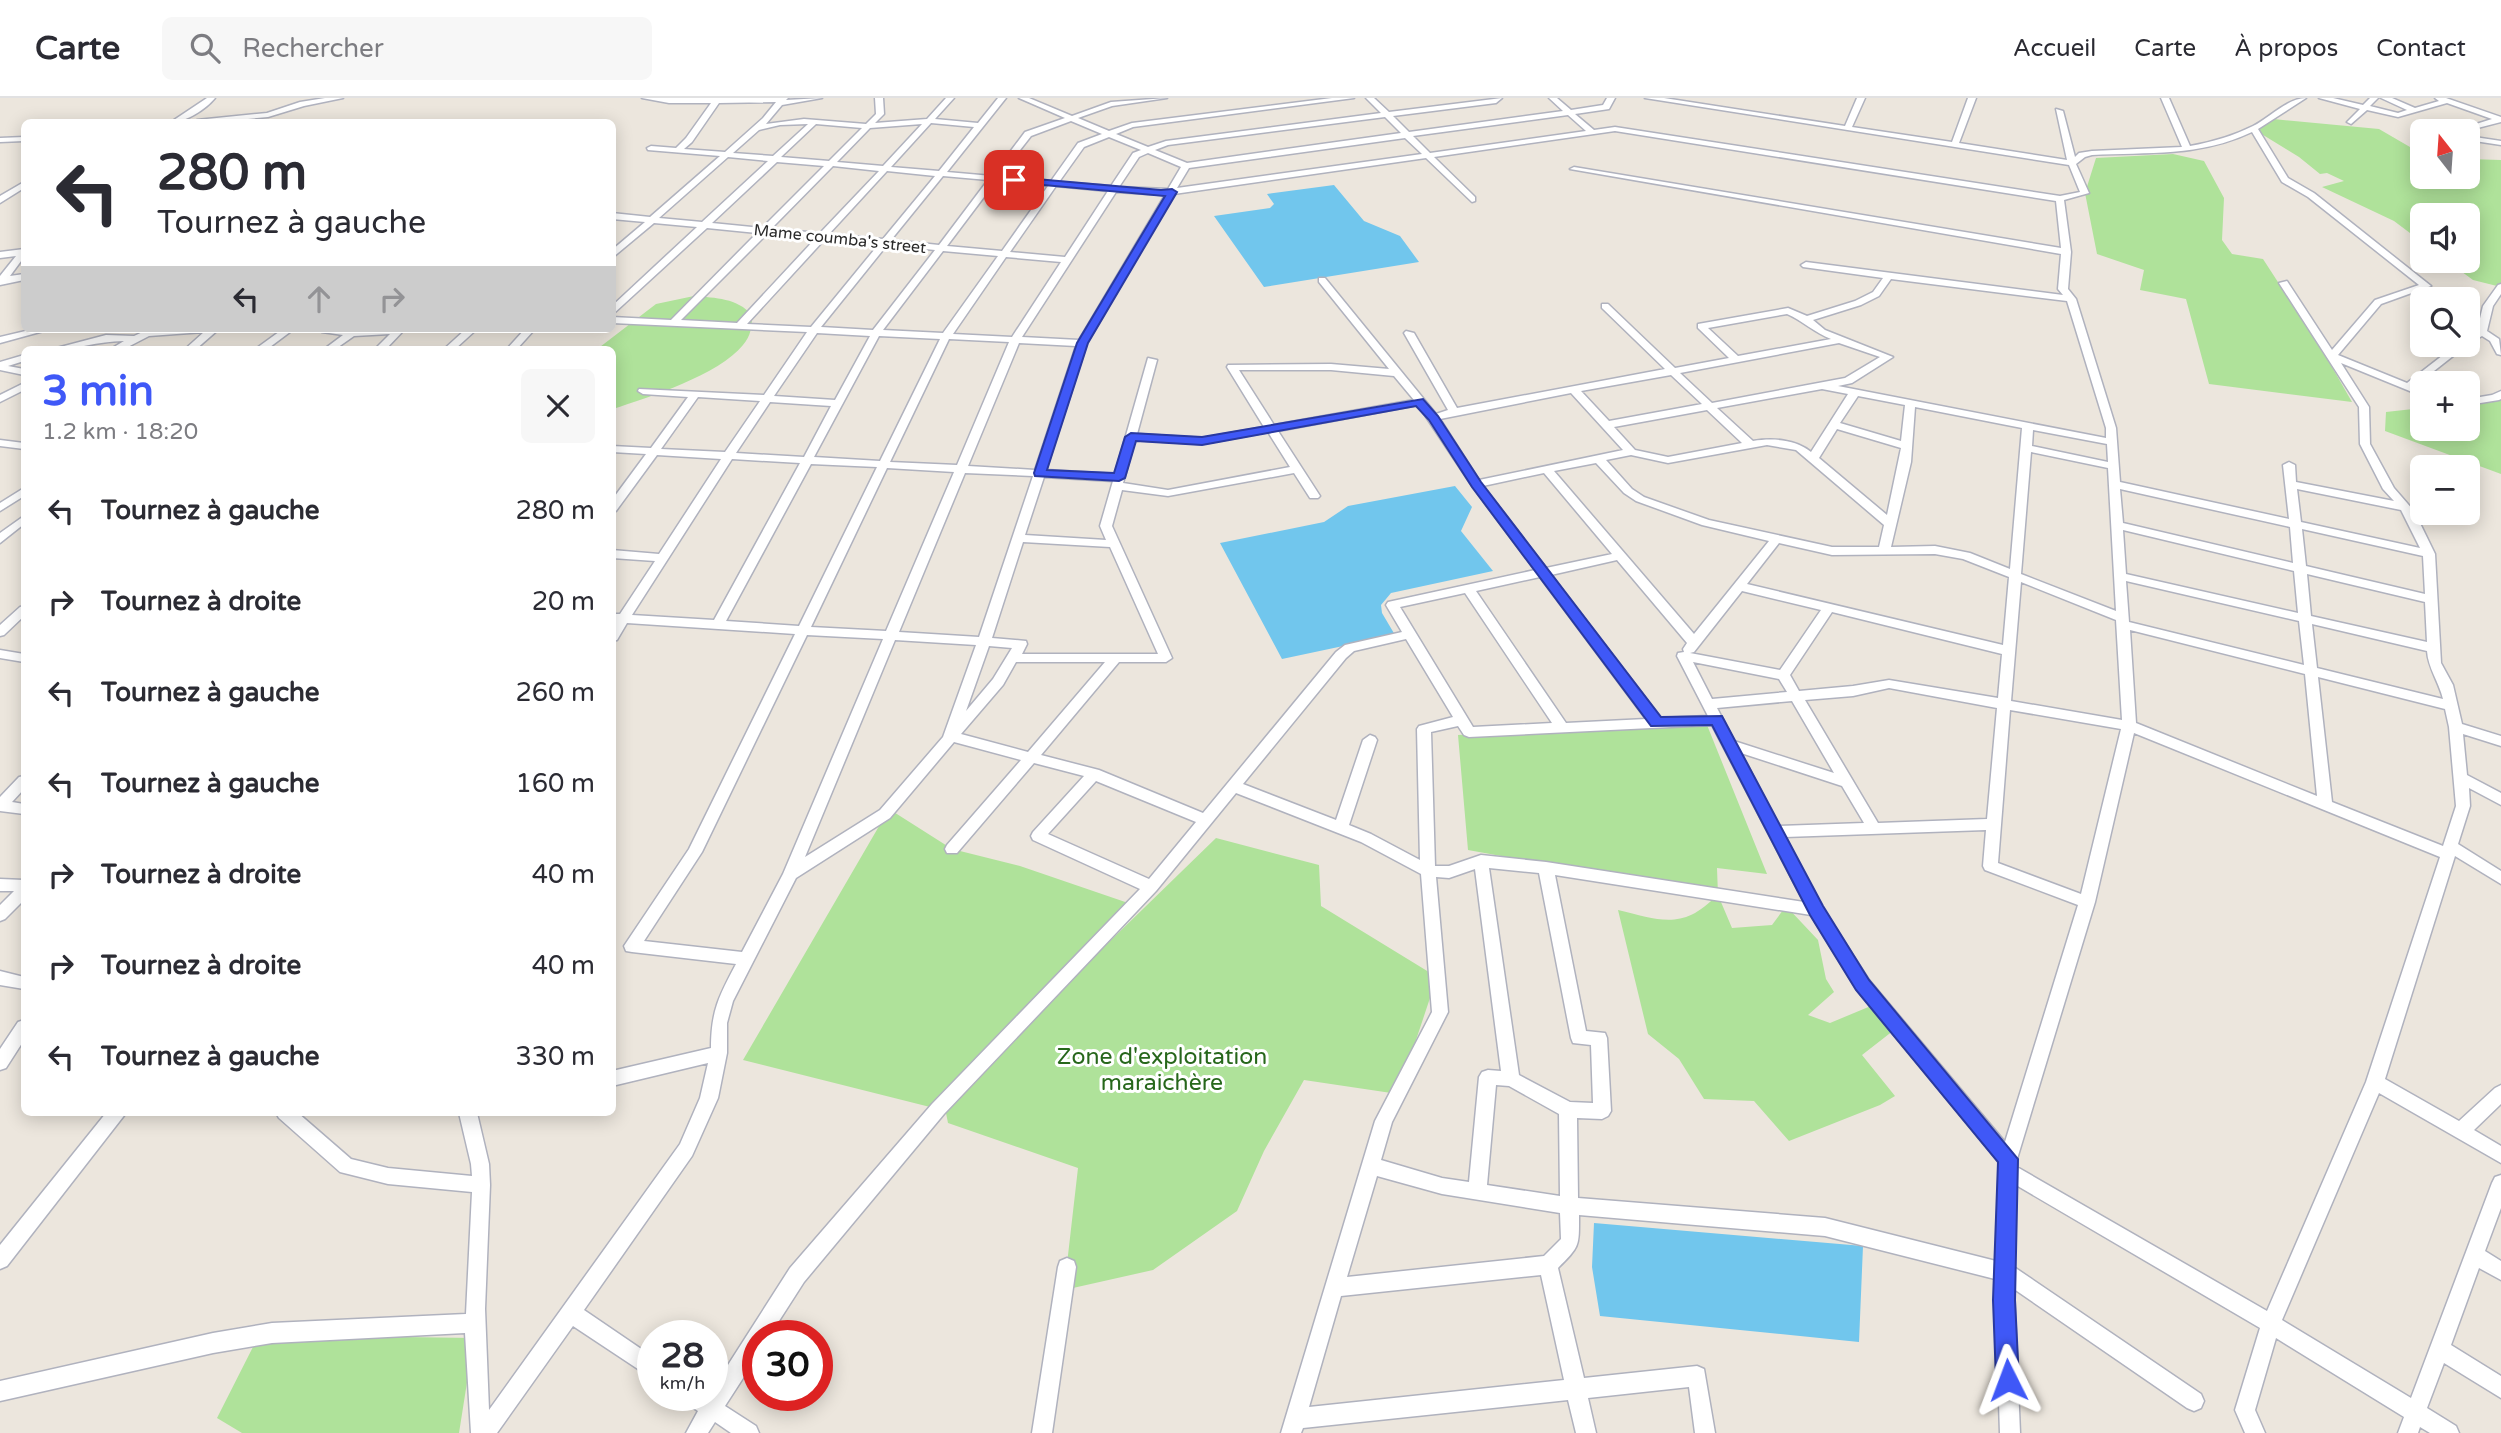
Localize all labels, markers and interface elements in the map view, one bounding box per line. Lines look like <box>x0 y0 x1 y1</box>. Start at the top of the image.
search box <box>162 17 652 80</box>
text: Carte <box>35 29 120 68</box>
icon: search <box>186 29 224 67</box>
text: Rechercher <box>242 33 384 64</box>
text: Accueil <box>2013 34 2096 63</box>
text: Carte <box>2134 34 2196 63</box>
text: À propos <box>2234 34 2338 63</box>
text: Contact <box>2376 34 2466 63</box>
north arrow <box>2410 119 2480 189</box>
map controls <box>2410 119 2480 525</box>
text: 280 m <box>157 144 307 203</box>
icon: left <box>42 147 133 238</box>
pin <box>984 150 1044 210</box>
icon: arrive <box>995 161 1033 199</box>
button: sound <box>2410 203 2480 273</box>
text: Tournez à gauche <box>157 204 426 242</box>
street label: Mame coumba's street <box>753 220 927 258</box>
icon: left <box>227 280 265 318</box>
icon: ahead <box>300 280 338 318</box>
icon: right <box>373 280 411 318</box>
button: search <box>2410 287 2480 357</box>
text: 3 min <box>42 366 154 417</box>
button: close <box>521 369 595 443</box>
button: + <box>2410 371 2480 441</box>
text: 1.2 km · 18:20 <box>42 418 198 446</box>
button: − <box>2410 455 2480 525</box>
icon: left <box>42 492 80 530</box>
text: Tournez à gauche <box>101 495 320 526</box>
text: 280 m <box>515 495 595 526</box>
icon: right <box>42 583 80 621</box>
text: Tournez à droite <box>101 586 301 617</box>
text: 20 m <box>532 586 595 617</box>
icon: left <box>42 674 80 712</box>
text: Tournez à gauche <box>101 677 320 708</box>
text: 260 m <box>515 677 595 708</box>
icon: left <box>42 765 80 803</box>
text: Tournez à gauche <box>101 768 320 799</box>
text: 160 m <box>515 768 595 799</box>
icon: right <box>42 856 80 894</box>
text: Tournez à droite <box>101 859 301 890</box>
text: 40 m <box>532 859 595 890</box>
icon: right <box>42 947 80 985</box>
text: Tournez à droite <box>101 950 301 981</box>
text: 40 m <box>532 950 595 981</box>
icon: left <box>42 1038 80 1076</box>
text: Tournez à gauche <box>101 1041 320 1072</box>
text: 330 m <box>515 1041 595 1072</box>
park label: Zone d'exploitation maraichère <box>1057 1043 1267 1097</box>
speed limit sign: 30 <box>742 1320 833 1411</box>
text: 28 <box>661 1335 704 1377</box>
position arrow <box>1971 1343 2045 1417</box>
text: km/h <box>660 1372 705 1394</box>

